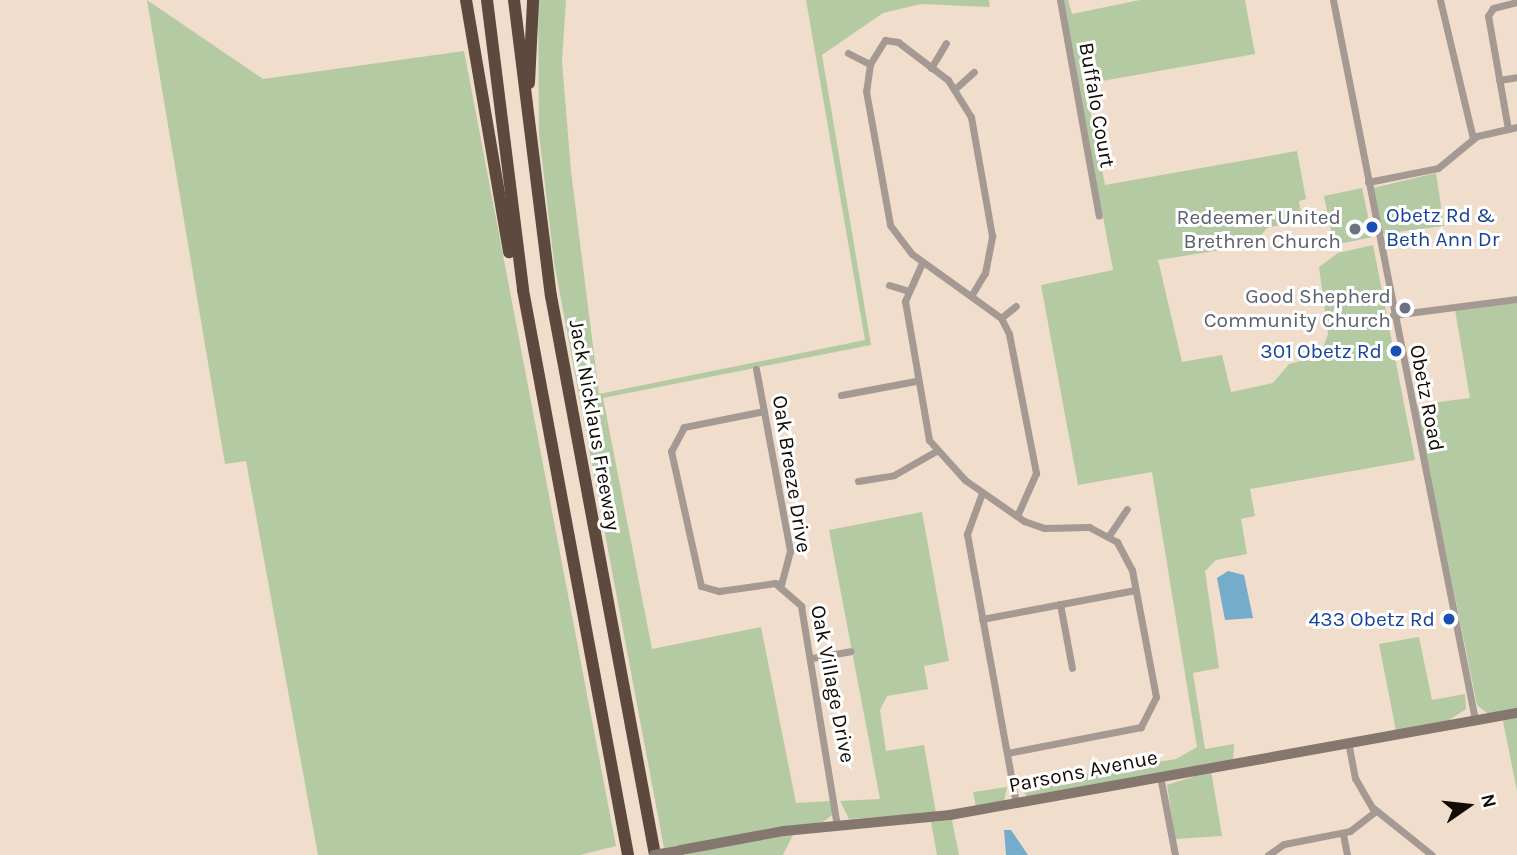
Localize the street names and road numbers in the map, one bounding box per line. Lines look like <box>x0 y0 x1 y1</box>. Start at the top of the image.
street label: Buffalo Court <box>1074 40 1120 170</box>
street label: Jack Nicklaus Freeway <box>564 317 626 533</box>
street label: Obetz Road <box>1404 343 1450 453</box>
street label: Oak Breeze Drive <box>767 394 817 554</box>
street label: Oak Village Drive <box>805 603 861 765</box>
street label: Parsons Avenue <box>1006 744 1160 798</box>

